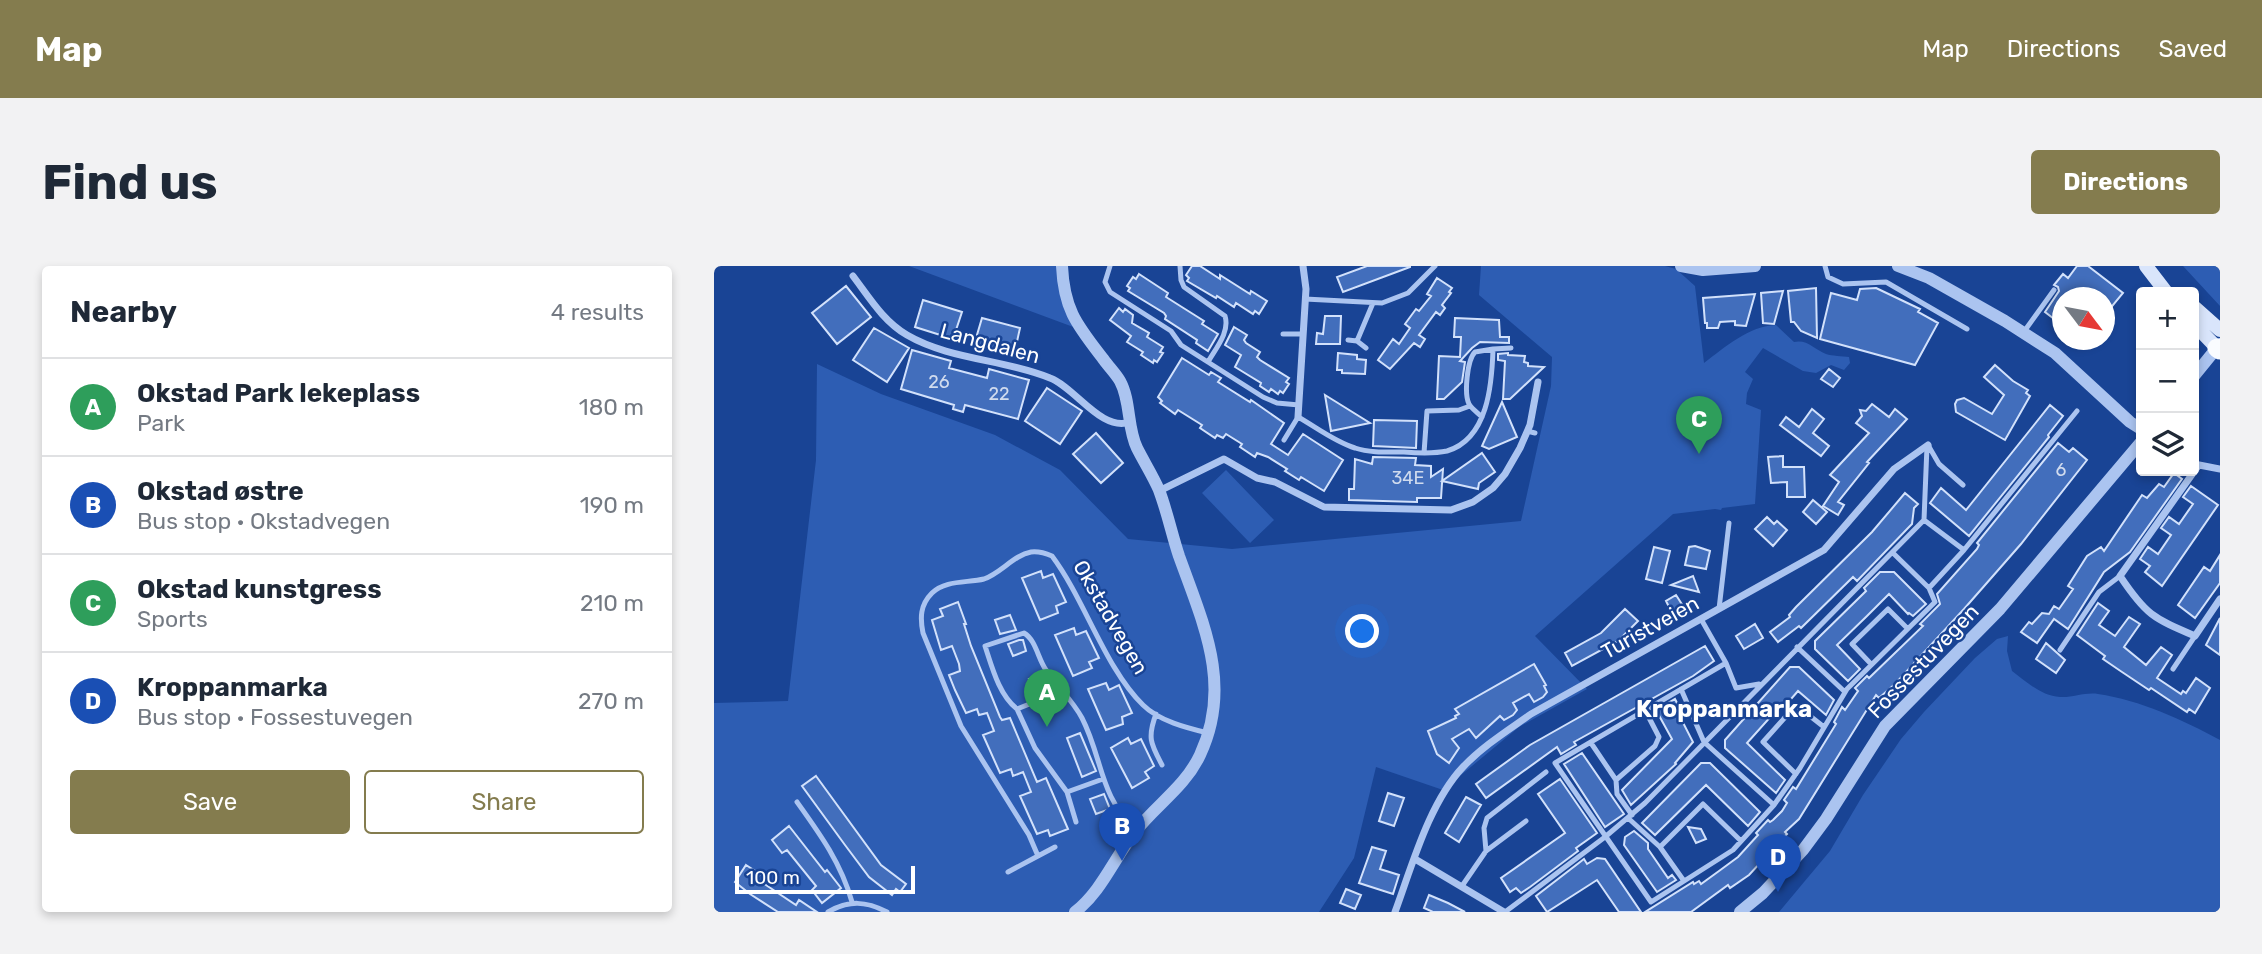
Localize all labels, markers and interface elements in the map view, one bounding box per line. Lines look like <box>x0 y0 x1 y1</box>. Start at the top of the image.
text: Map <box>35 30 103 69</box>
text: Map <box>1922 35 1969 63</box>
text: Directions <box>2007 35 2120 63</box>
text: Saved <box>2158 35 2227 63</box>
button: Directions <box>2031 150 2220 214</box>
text: Find us <box>42 153 218 211</box>
north arrow <box>2052 287 2115 350</box>
map controls <box>2136 287 2199 476</box>
button: + <box>2136 287 2199 350</box>
text: Nearby <box>70 294 177 330</box>
text: 4 results <box>551 298 644 326</box>
street label: Langdalen <box>937 318 1043 368</box>
button: − <box>2136 350 2199 413</box>
house number: 26 <box>928 371 950 393</box>
text: Okstad Park lekeplass <box>137 378 420 409</box>
house number: 22 <box>988 383 1010 405</box>
text: A <box>85 393 101 421</box>
text: 180 m <box>579 393 644 421</box>
pin: C <box>1676 396 1722 454</box>
text: Park <box>137 409 185 437</box>
button: layers <box>2136 413 2199 476</box>
house number: 6 <box>2056 459 2067 481</box>
house number: 34E <box>1392 467 1424 489</box>
text: Okstad østre <box>137 476 304 507</box>
text: B <box>85 491 101 519</box>
text: 190 m <box>580 491 644 519</box>
text: Bus stop · Okstadvegen <box>137 507 390 535</box>
street label: Okstadvegen <box>1068 555 1154 679</box>
text: Okstad kunstgress <box>137 574 382 605</box>
text: C <box>85 589 101 617</box>
text: 210 m <box>580 589 644 617</box>
street label: Turistveien <box>1597 590 1703 664</box>
street label: Fossestuvegen <box>1862 599 1984 723</box>
text: Sports <box>137 605 208 633</box>
your location <box>1345 614 1379 648</box>
pin: A <box>1024 669 1070 727</box>
text: Kroppanmarka <box>137 672 328 703</box>
text: D <box>85 687 101 715</box>
text: 270 m <box>578 687 644 715</box>
district label: Kroppanmarka <box>1636 695 1812 723</box>
text: Bus stop · Fossestuvegen <box>137 703 413 731</box>
button: Save <box>70 770 350 834</box>
button: Share <box>364 770 644 834</box>
pin: B <box>1099 803 1145 861</box>
pin: D <box>1755 834 1801 892</box>
scale bar <box>735 863 915 895</box>
text: 100 m <box>746 866 800 889</box>

